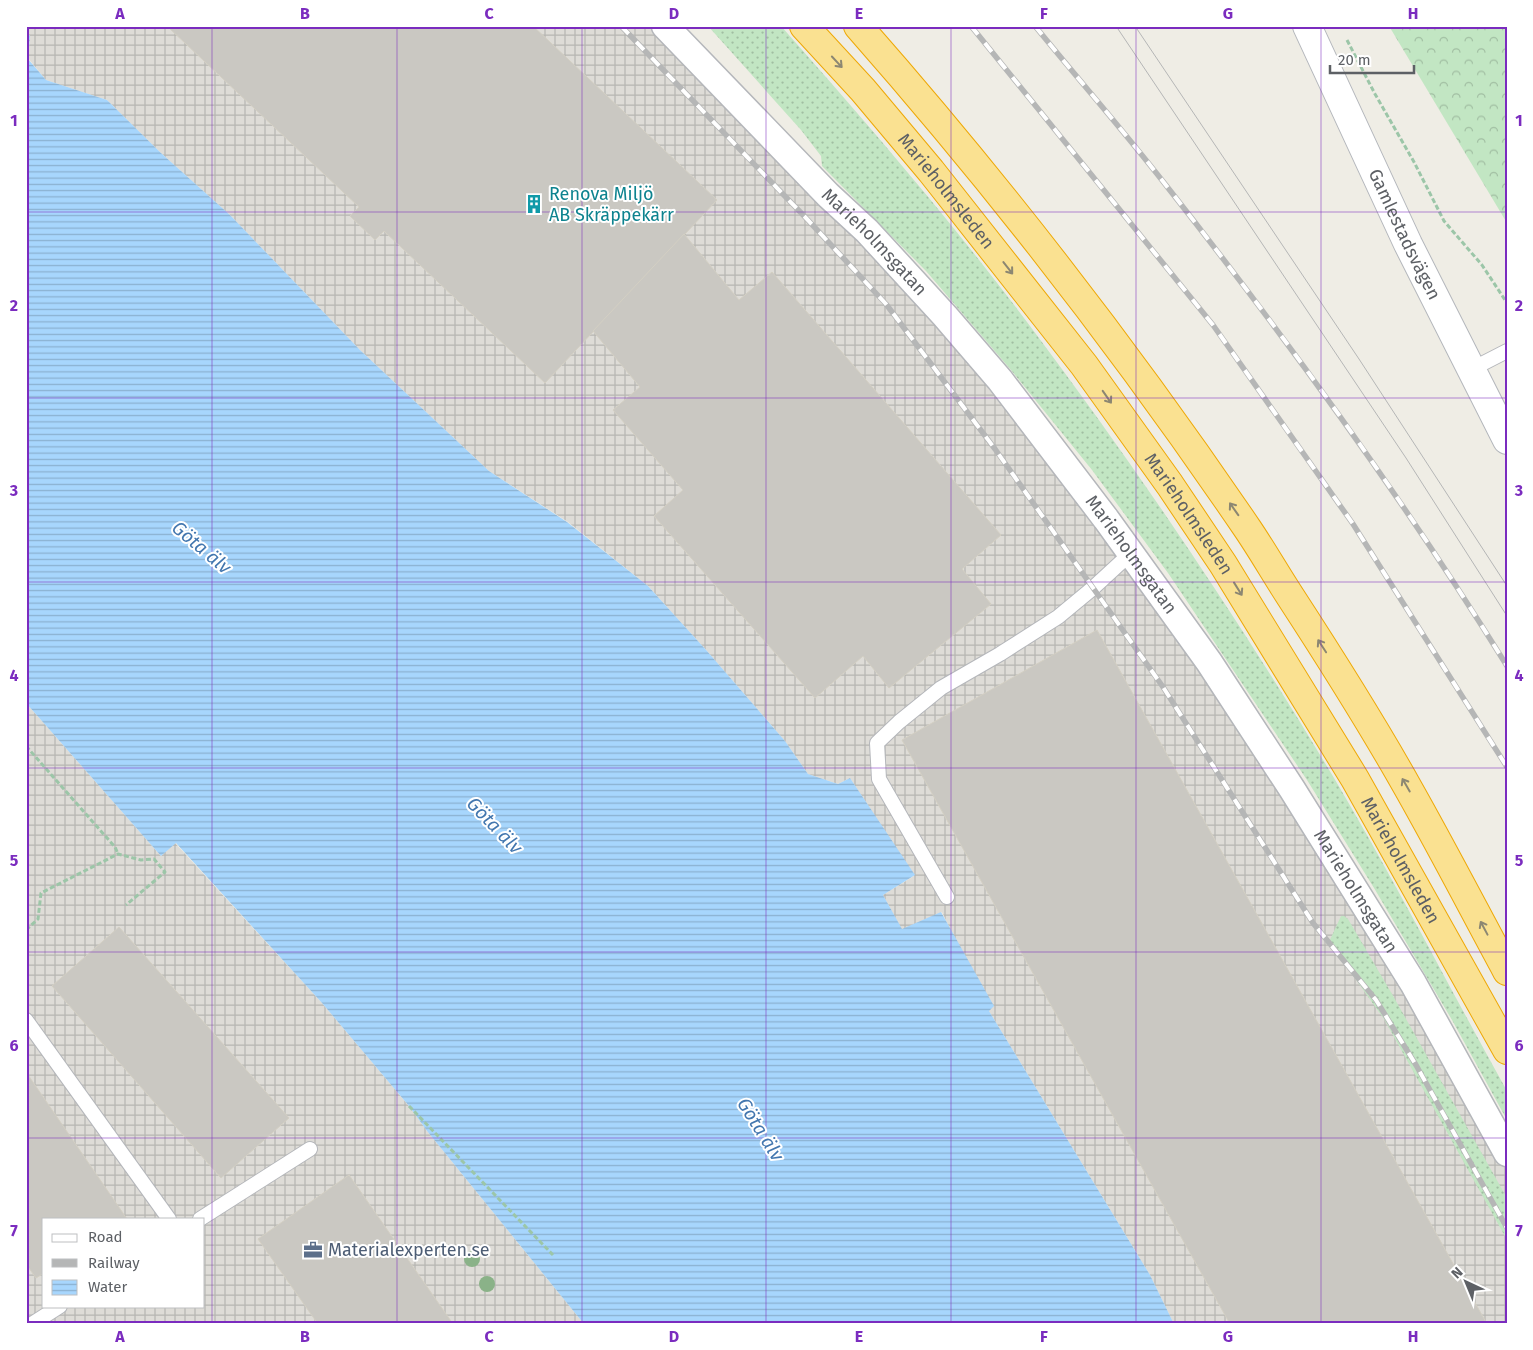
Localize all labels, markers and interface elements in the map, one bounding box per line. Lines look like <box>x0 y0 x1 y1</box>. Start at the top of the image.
text: A <box>114 4 125 23</box>
text: B <box>300 4 310 23</box>
text: C <box>484 4 494 23</box>
text: D <box>669 4 679 23</box>
text: E <box>855 4 863 23</box>
text: F <box>1040 4 1048 23</box>
text: G <box>1223 4 1233 23</box>
text: H <box>1408 4 1418 23</box>
scale bar <box>1330 42 1414 74</box>
text: 20 m <box>1338 51 1371 69</box>
one-way arrow <box>831 56 843 69</box>
text: 1 <box>10 111 18 130</box>
text: 1 <box>1515 111 1523 130</box>
street label: Marieholmsleden <box>893 129 999 253</box>
street label: Gamlestadsvägen <box>1364 165 1445 303</box>
place label: Renova Miljö AB Skräppekärr <box>549 183 674 226</box>
street label: Marieholmsgatan <box>817 184 932 300</box>
building icon: Renova Miljö AB Skräppekärr <box>523 193 545 215</box>
one-way arrow <box>1002 261 1013 274</box>
text: 2 <box>10 296 18 315</box>
text: 2 <box>1515 296 1523 315</box>
one-way arrow <box>1102 390 1112 404</box>
street label: Marieholmsleden <box>1140 449 1238 579</box>
text: 3 <box>9 481 18 500</box>
text: 3 <box>1514 481 1523 500</box>
street label: Marieholmsgatan <box>1081 491 1182 618</box>
one-way arrow <box>1229 503 1239 517</box>
water label: Göta älv <box>167 516 237 579</box>
one-way arrow <box>1233 582 1243 596</box>
one-way arrow <box>1317 639 1327 653</box>
text: 4 <box>9 666 19 685</box>
text: 4 <box>1514 666 1524 685</box>
one-way arrow <box>1401 778 1411 792</box>
water label: Göta älv <box>462 792 528 859</box>
street label: Marieholmsleden <box>1356 793 1445 927</box>
street label: Marieholmsgatan <box>1309 826 1403 957</box>
text: 5 <box>10 851 19 870</box>
text: 5 <box>1515 851 1524 870</box>
one-way arrow <box>1478 921 1488 935</box>
text: 6 <box>9 1036 19 1055</box>
text: 6 <box>1514 1036 1524 1055</box>
water label: Göta älv <box>732 1093 789 1166</box>
legend <box>42 1218 205 1308</box>
text: 7 <box>10 1221 18 1240</box>
text: 7 <box>1515 1221 1523 1240</box>
text: Road <box>88 1228 123 1246</box>
office icon: Materialexperten.se <box>302 1239 324 1261</box>
place label: Materialexperten.se <box>328 1239 490 1261</box>
text: Railway <box>88 1254 140 1272</box>
north arrow <box>1440 1258 1490 1308</box>
text: N <box>1448 1264 1467 1282</box>
text: Water <box>88 1278 127 1296</box>
text: A <box>114 1327 125 1346</box>
text: B <box>300 1327 310 1346</box>
text: C <box>484 1327 494 1346</box>
text: D <box>669 1327 679 1346</box>
text: E <box>855 1327 863 1346</box>
text: F <box>1040 1327 1048 1346</box>
text: G <box>1223 1327 1233 1346</box>
text: H <box>1408 1327 1418 1346</box>

